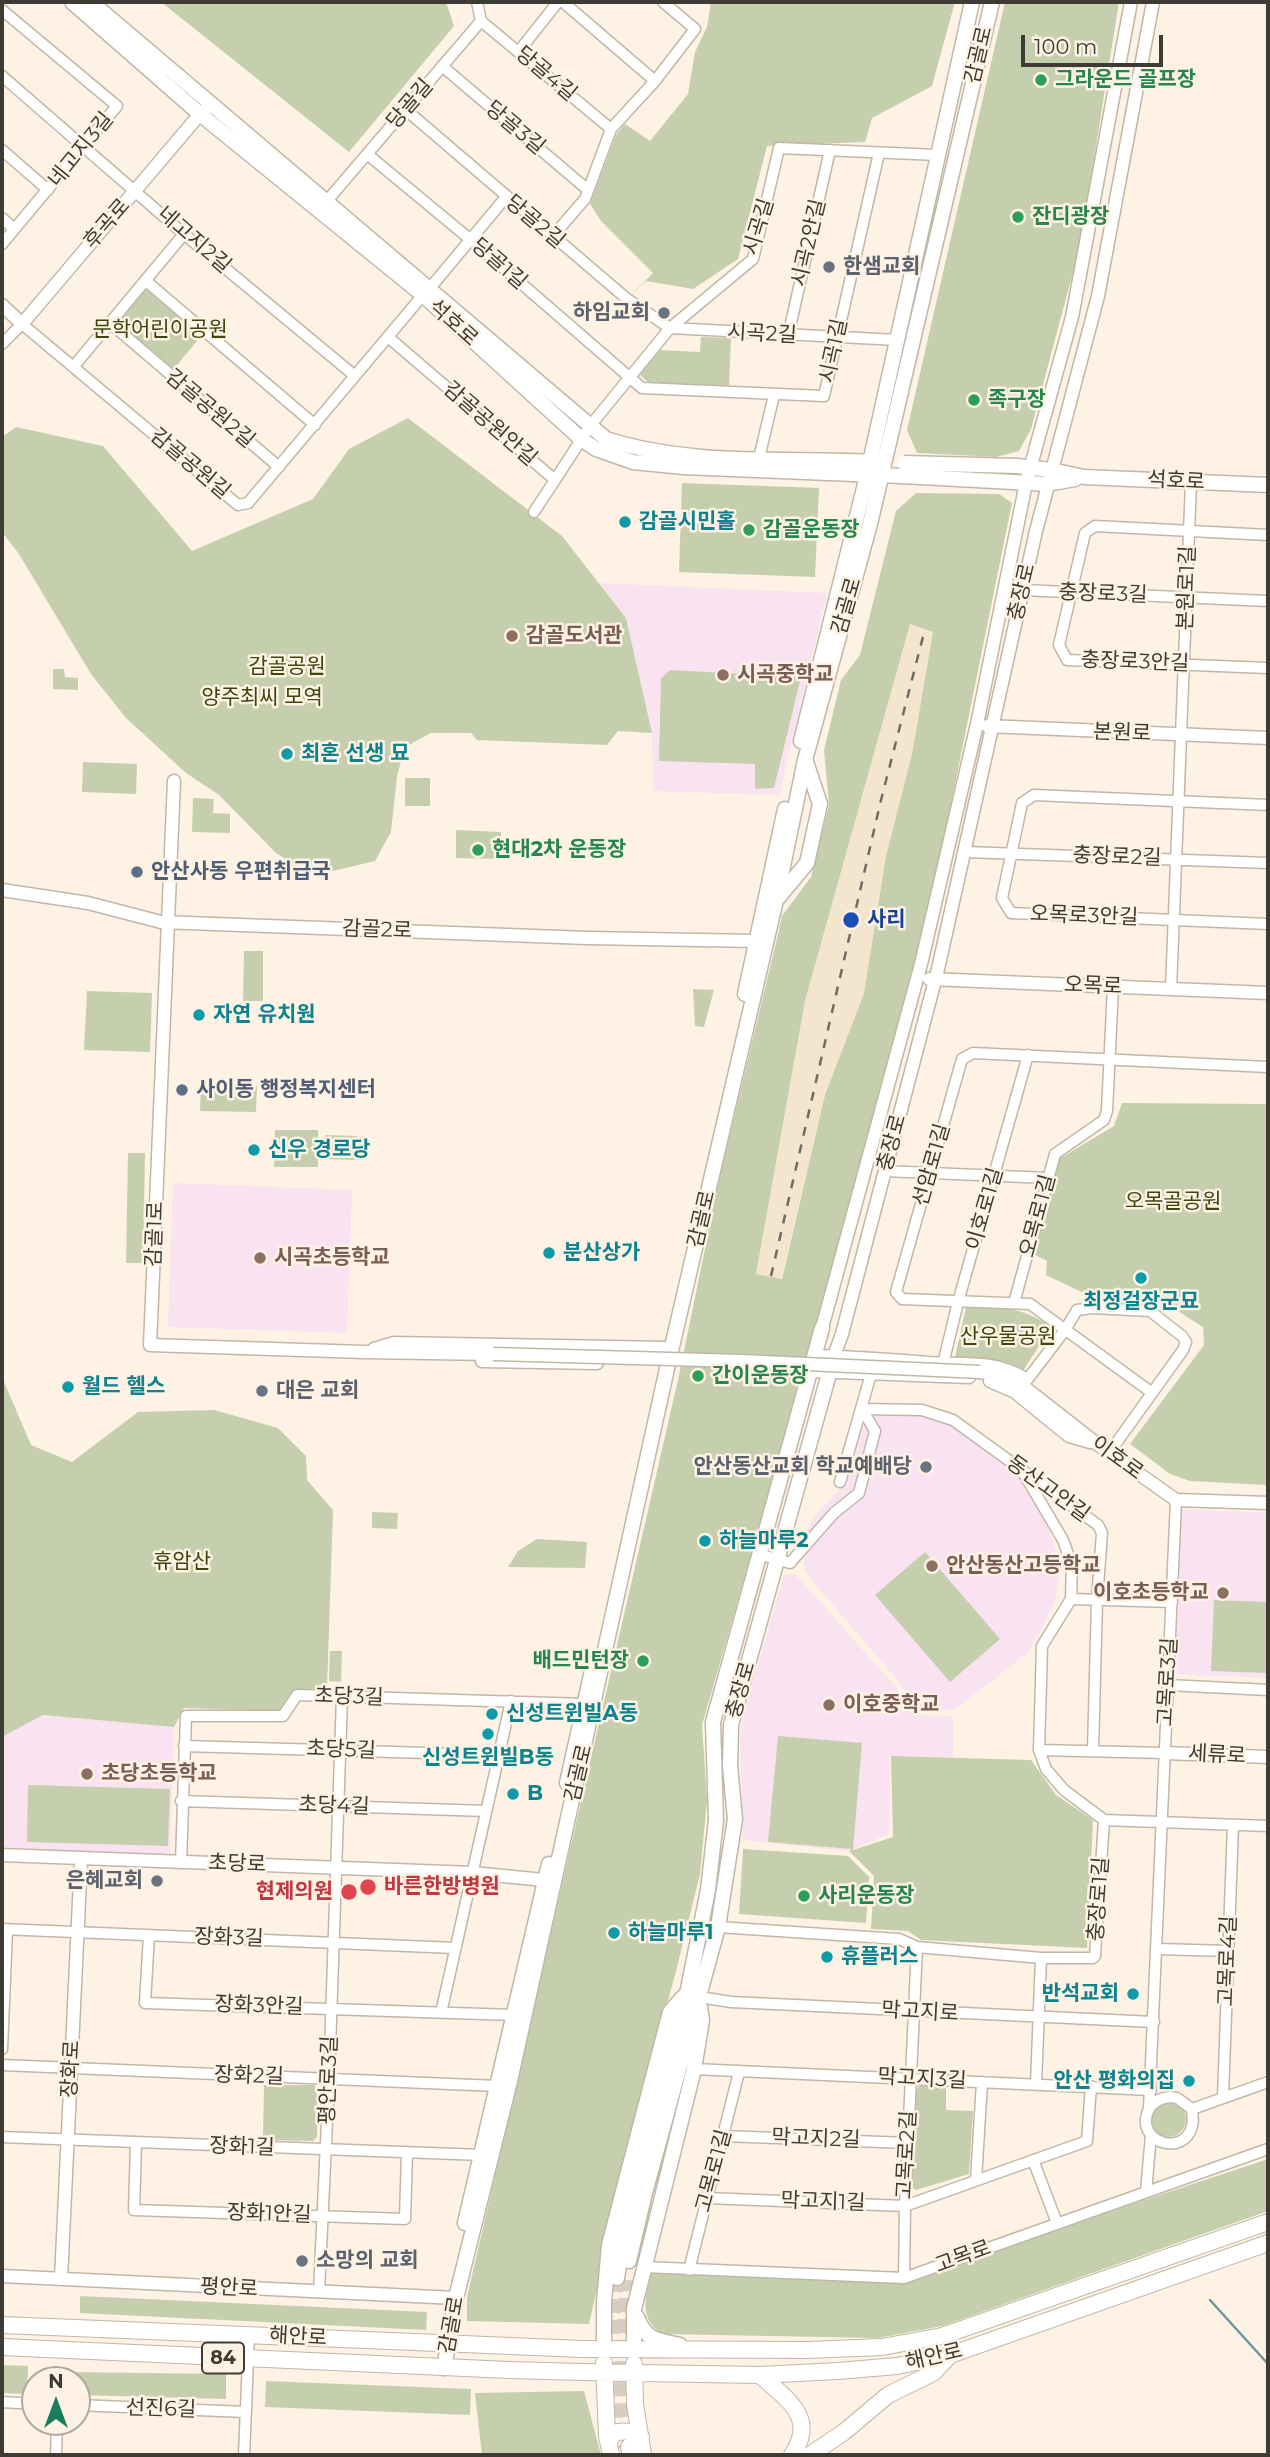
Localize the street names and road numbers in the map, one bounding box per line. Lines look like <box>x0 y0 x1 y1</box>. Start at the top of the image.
street label: 감골로 <box>960 24 998 86</box>
street label: 당골4길 <box>510 41 582 107</box>
street label: 당골길 <box>381 74 439 134</box>
street label: 당골3길 <box>480 96 550 160</box>
street label: 네고지3길 <box>43 107 119 193</box>
street label: 당골2길 <box>500 190 570 254</box>
street label: 후곡로 <box>78 194 136 254</box>
street label: 시곡길 <box>738 196 780 258</box>
street label: 시곡2안길 <box>787 197 831 289</box>
street label: 네고지2길 <box>152 201 236 279</box>
street label: 당골1길 <box>466 233 532 295</box>
street label: 석호로 <box>423 294 483 352</box>
street label: 시곡1길 <box>815 316 853 386</box>
street label: 시곡2길 <box>726 320 798 348</box>
street label: 감골공원2길 <box>160 364 260 454</box>
street label: 감골공원안길 <box>438 376 542 472</box>
street label: 감골공원길 <box>145 423 235 505</box>
street label: 석호로 <box>1146 467 1206 495</box>
street label: 본원로1길 <box>1173 545 1201 631</box>
street label: 충장로 <box>1003 561 1041 623</box>
street label: 감골로 <box>827 575 867 637</box>
street label: 충장로3길 <box>1058 580 1148 608</box>
street label: 충장로3안길 <box>1080 648 1190 676</box>
street label: 본원로 <box>1093 719 1151 747</box>
street label: 충장로2길 <box>1072 843 1162 871</box>
street label: 오목로3안길 <box>1029 902 1139 930</box>
street label: 감골2로 <box>342 916 412 944</box>
street label: 오목로 <box>1064 972 1122 1000</box>
street label: 충장로 <box>872 1112 912 1174</box>
street label: 선암로1길 <box>908 1121 956 1209</box>
street label: 이호로1길 <box>961 1165 1009 1253</box>
street label: 오목로1길 <box>1015 1172 1061 1260</box>
street label: 감골로 <box>683 1188 721 1250</box>
street label: 감골1로 <box>141 1201 169 1267</box>
street label: 이호로 <box>1086 1431 1148 1485</box>
street label: 동산고안길 <box>1002 1450 1094 1528</box>
street label: 고목로3길 <box>1153 1637 1183 1727</box>
street label: 충장로 <box>721 1659 761 1721</box>
street label: 초당3길 <box>314 1683 384 1711</box>
street label: 초당5길 <box>306 1736 376 1764</box>
street label: 세류로 <box>1187 1741 1247 1769</box>
street label: 감골로 <box>560 1742 598 1804</box>
street label: 초당4길 <box>298 1792 370 1820</box>
street label: 초당로 <box>208 1850 266 1878</box>
street label: 충장로1길 <box>1083 1856 1115 1942</box>
street label: 고목로4길 <box>1214 1915 1242 2007</box>
street label: 장화3길 <box>194 1924 264 1952</box>
street label: 장화3안길 <box>214 1992 304 2020</box>
street label: 막고지로 <box>881 1997 959 2027</box>
street label: 평안로3길 <box>315 2035 343 2125</box>
street label: 장화로 <box>57 2039 85 2099</box>
street label: 장화2길 <box>214 2062 284 2090</box>
street label: 막고지3길 <box>877 2064 967 2094</box>
street label: 고목로2길 <box>892 2110 922 2200</box>
street label: 막고지2길 <box>771 2125 861 2153</box>
street label: 고목로1길 <box>691 2127 737 2215</box>
street label: 장화1길 <box>209 2133 275 2161</box>
street label: 막고지1길 <box>780 2188 866 2216</box>
street label: 장화1안길 <box>226 2200 312 2228</box>
street label: 고목로 <box>931 2235 995 2279</box>
street label: 평안로 <box>199 2274 259 2302</box>
street label: 감골로 <box>435 2294 469 2356</box>
street label: 해안로 <box>268 2323 328 2351</box>
street label: 해안로 <box>903 2338 965 2376</box>
road number: 84 <box>202 2342 244 2374</box>
street label: 선진6길 <box>125 2395 197 2423</box>

